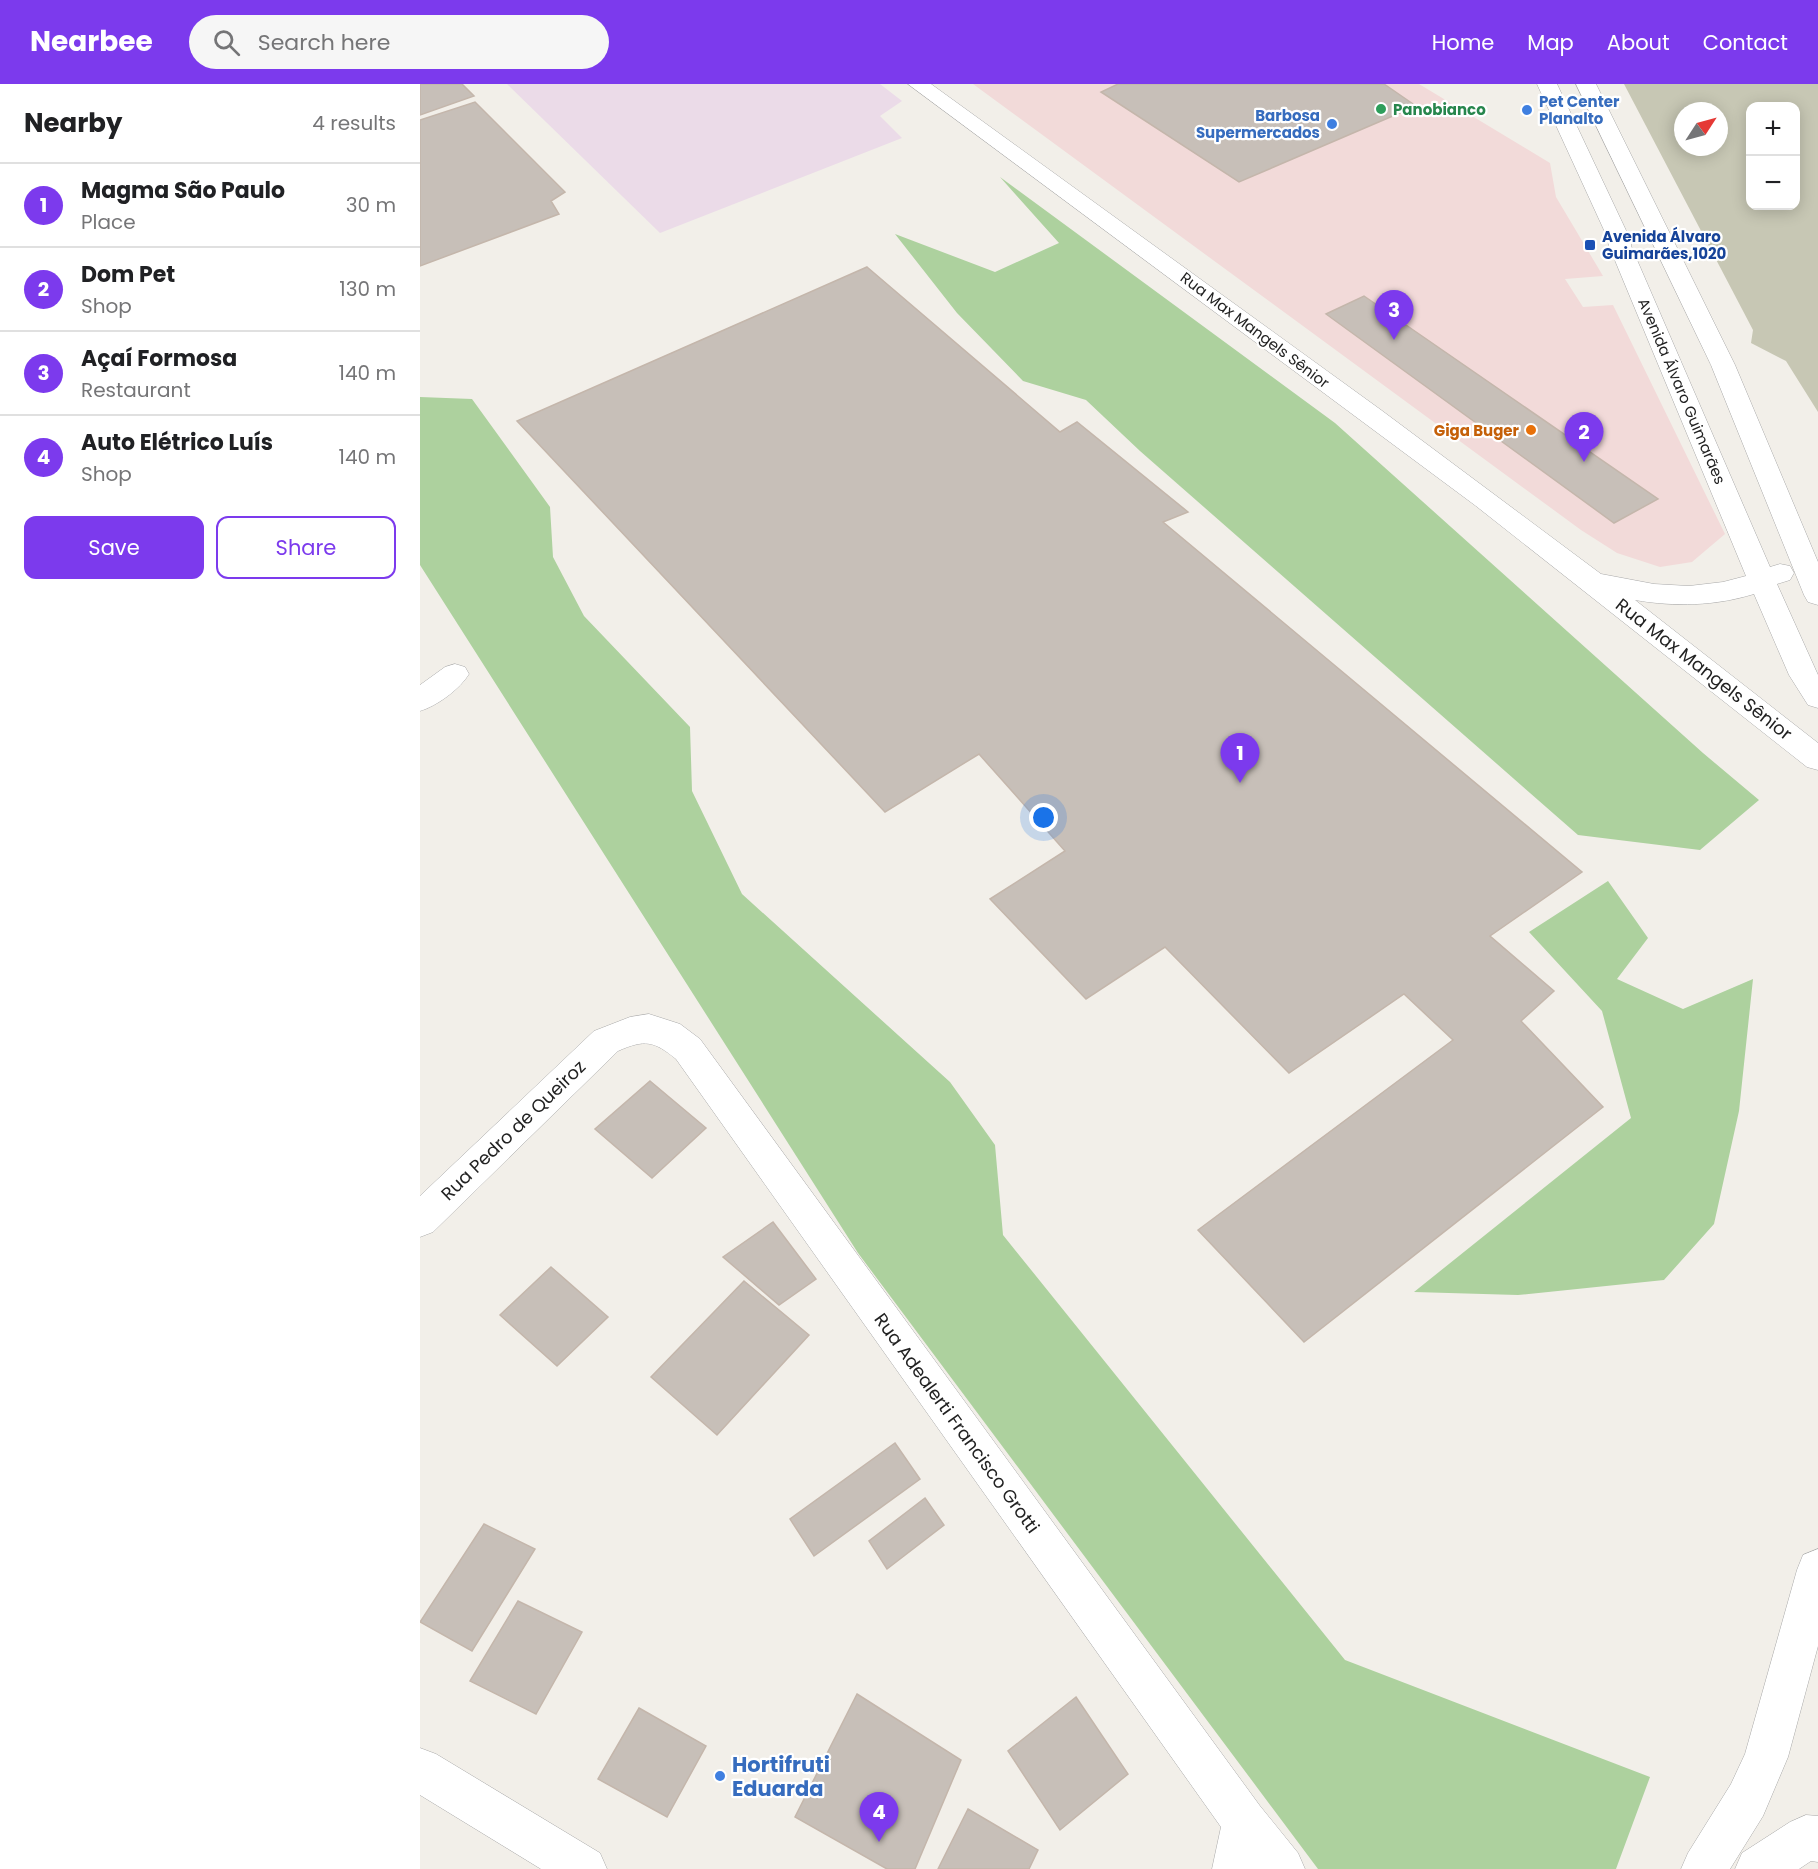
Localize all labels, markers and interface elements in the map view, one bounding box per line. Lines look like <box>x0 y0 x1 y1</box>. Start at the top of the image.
search box <box>189 15 609 69</box>
text: Nearbee <box>30 22 153 61</box>
icon: search <box>210 26 243 59</box>
text: Search here <box>258 27 390 58</box>
text: Home <box>1432 28 1494 57</box>
text: Map <box>1527 28 1574 57</box>
text: About <box>1607 28 1670 57</box>
text: Contact <box>1703 28 1788 57</box>
place label: Pet Center Planalto <box>1539 91 1620 129</box>
place label: Panobianco <box>1393 99 1486 120</box>
marker: Panobianco <box>1374 102 1388 116</box>
north arrow <box>1674 102 1728 156</box>
map controls <box>1746 102 1800 210</box>
button: + <box>1746 102 1800 156</box>
marker: Pet Center Planalto <box>1520 103 1534 117</box>
text: Nearby <box>24 105 122 141</box>
place label: Barbosa Supermercados <box>1196 105 1320 143</box>
text: 4 results <box>312 109 396 137</box>
marker: Barbosa Supermercados <box>1325 117 1339 131</box>
button: − <box>1746 156 1800 210</box>
text: Magma São Paulo <box>81 175 285 206</box>
text: 1 <box>40 191 47 219</box>
text: 30 m <box>346 191 396 219</box>
text: Place <box>81 208 136 236</box>
place label: Avenida Álvaro Guimarães,1020 <box>1602 226 1727 264</box>
marker: Avenida Álvaro Guimarães,1020 <box>1583 238 1597 252</box>
text: Dom Pet <box>81 259 175 290</box>
street label: Rua Max Mangels Sênior <box>1176 267 1334 393</box>
text: 2 <box>38 275 49 303</box>
text: 130 m <box>339 275 396 303</box>
pin: 3 <box>1374 290 1414 340</box>
text: Shop <box>81 292 132 320</box>
street label: Avenida Álvaro Guimarães <box>1633 295 1731 487</box>
text: Açaí Formosa <box>81 343 237 374</box>
text: 3 <box>37 359 50 387</box>
text: 140 m <box>339 359 396 387</box>
text: Restaurant <box>81 376 191 404</box>
pin: 2 <box>1564 412 1604 462</box>
place label: Giga Buger <box>1434 420 1520 441</box>
marker: Giga Buger <box>1524 423 1538 437</box>
text: Auto Elétrico Luís <box>81 427 273 458</box>
text: 4 <box>37 443 50 471</box>
text: 140 m <box>339 443 396 471</box>
text: Shop <box>81 460 132 488</box>
button: Save <box>24 516 204 579</box>
button: Share <box>216 516 396 579</box>
street label: Rua Max Mangels Sênior <box>1611 592 1798 746</box>
pin: 1 <box>1220 734 1260 783</box>
your location <box>1029 803 1058 832</box>
street label: Rua Pedro de Queiroz <box>435 1054 591 1206</box>
street label: Rua Adealerti Francisco Grotti <box>869 1308 1045 1538</box>
place label: Hortifruti Eduarda <box>732 1750 830 1803</box>
marker: Hortifruti Eduarda <box>713 1769 727 1783</box>
pin: 4 <box>860 1792 898 1842</box>

